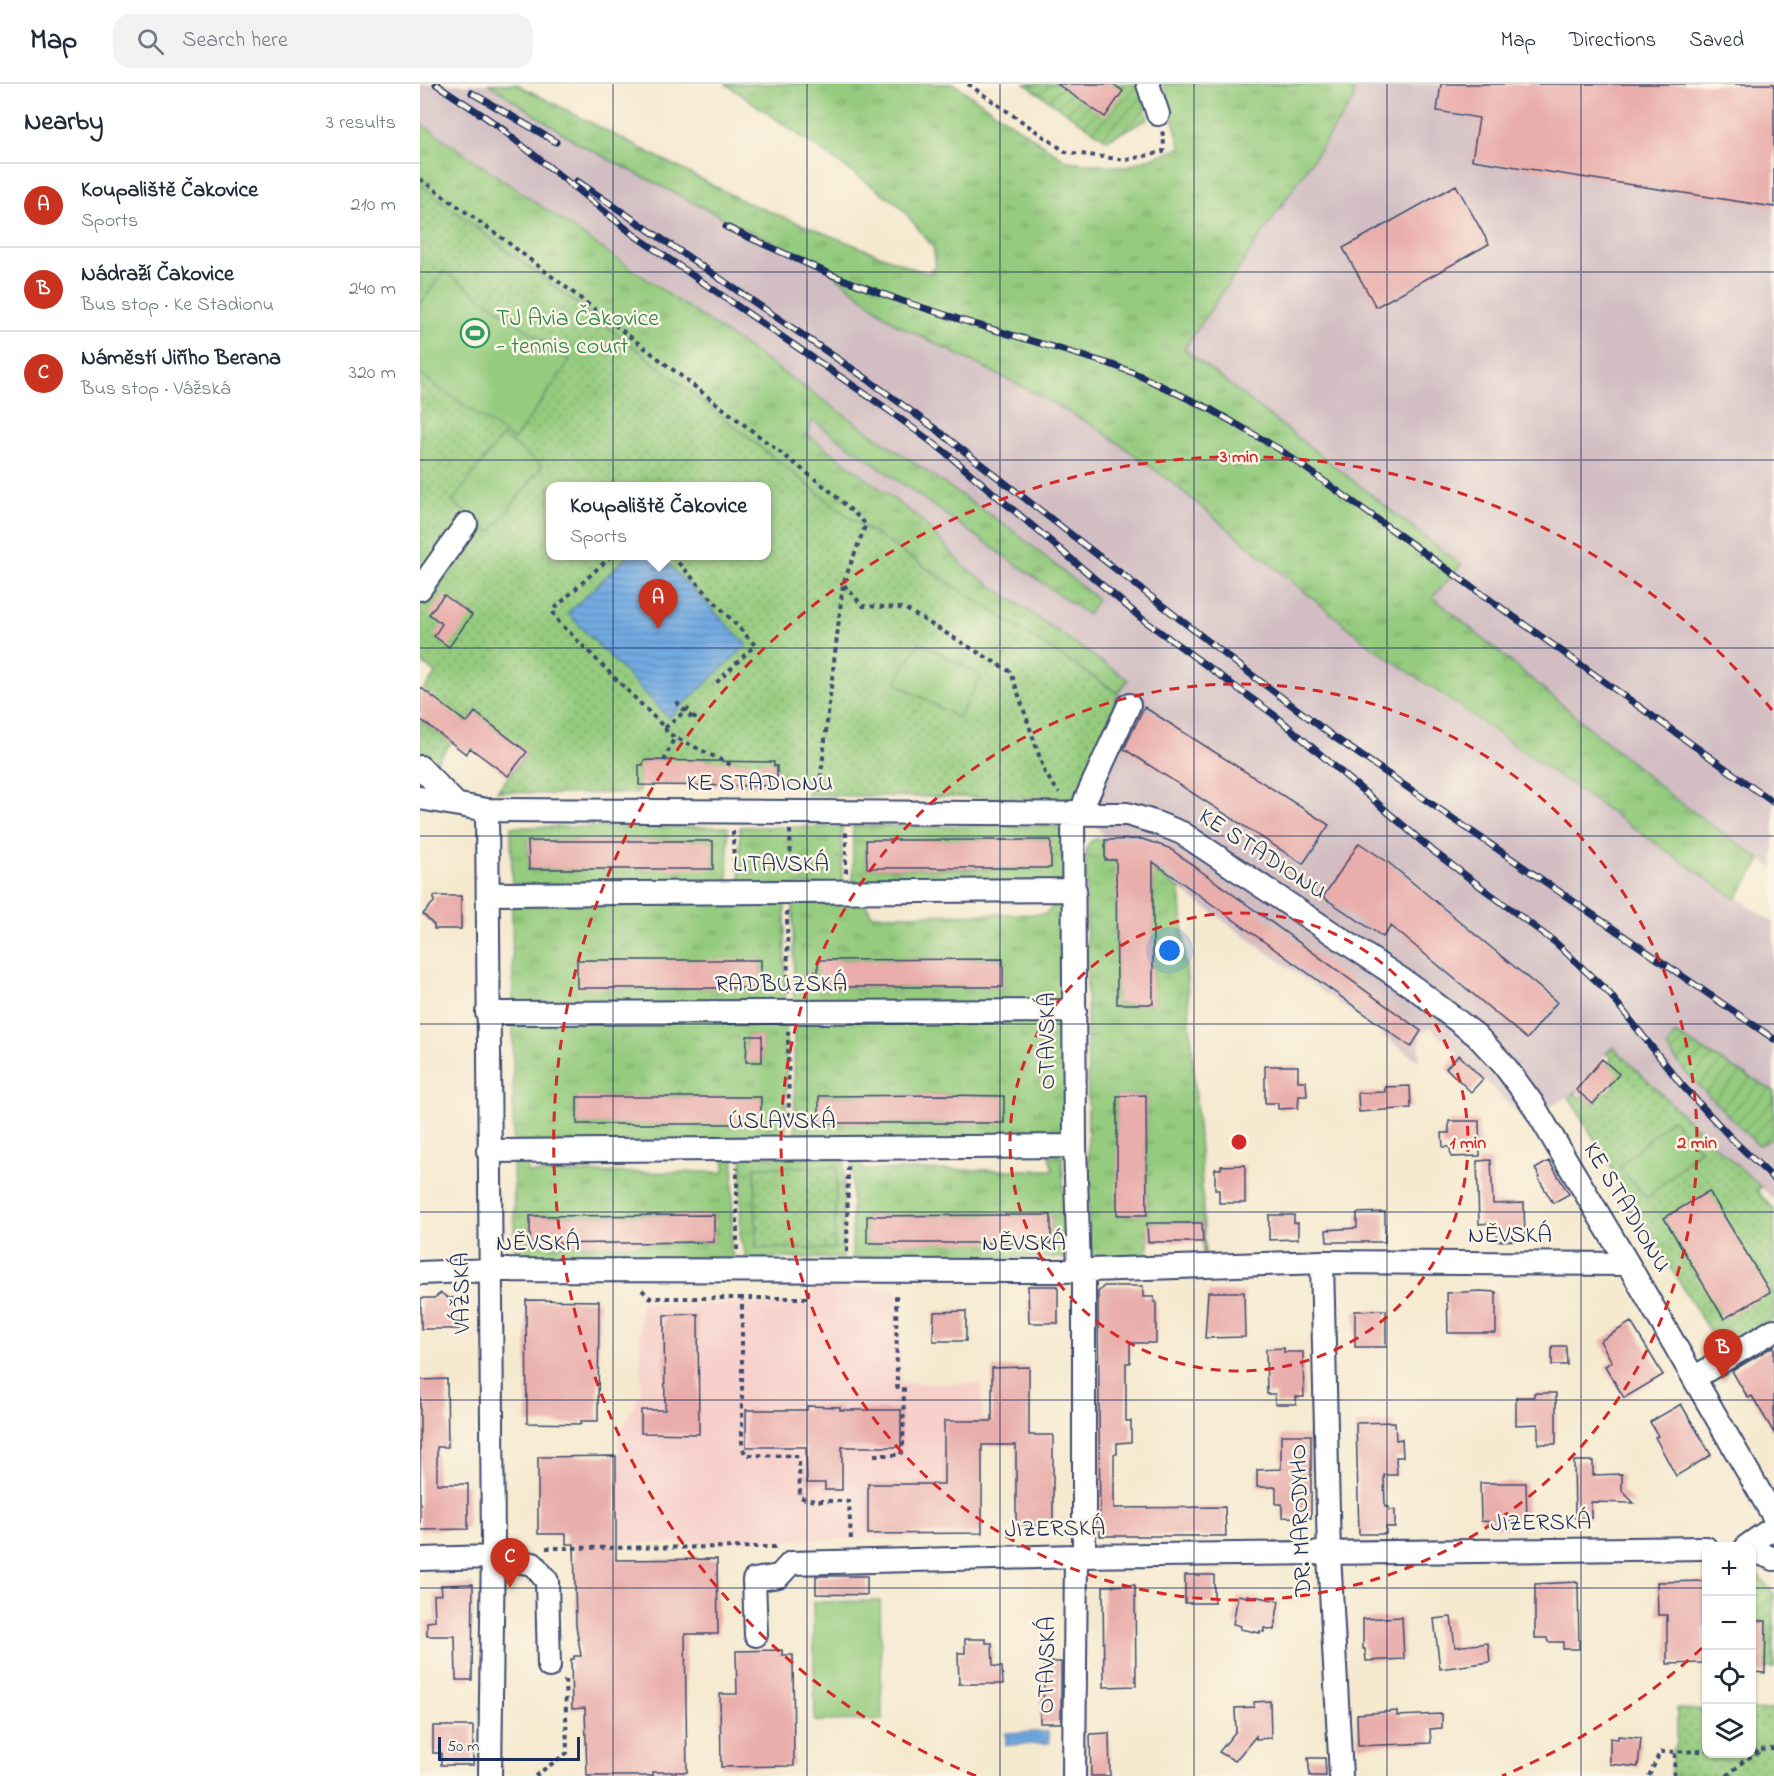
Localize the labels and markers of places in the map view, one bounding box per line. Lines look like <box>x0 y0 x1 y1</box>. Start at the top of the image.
place label: TJ Avia Čakovice - tennis court <box>496 302 659 365</box>
sports icon: TJ Avia Čakovice - tennis court <box>459 317 491 349</box>
pin: A <box>638 580 678 629</box>
centre of rings <box>1229 1132 1249 1152</box>
pin: B <box>1704 1330 1742 1379</box>
pin: C <box>490 1538 530 1588</box>

